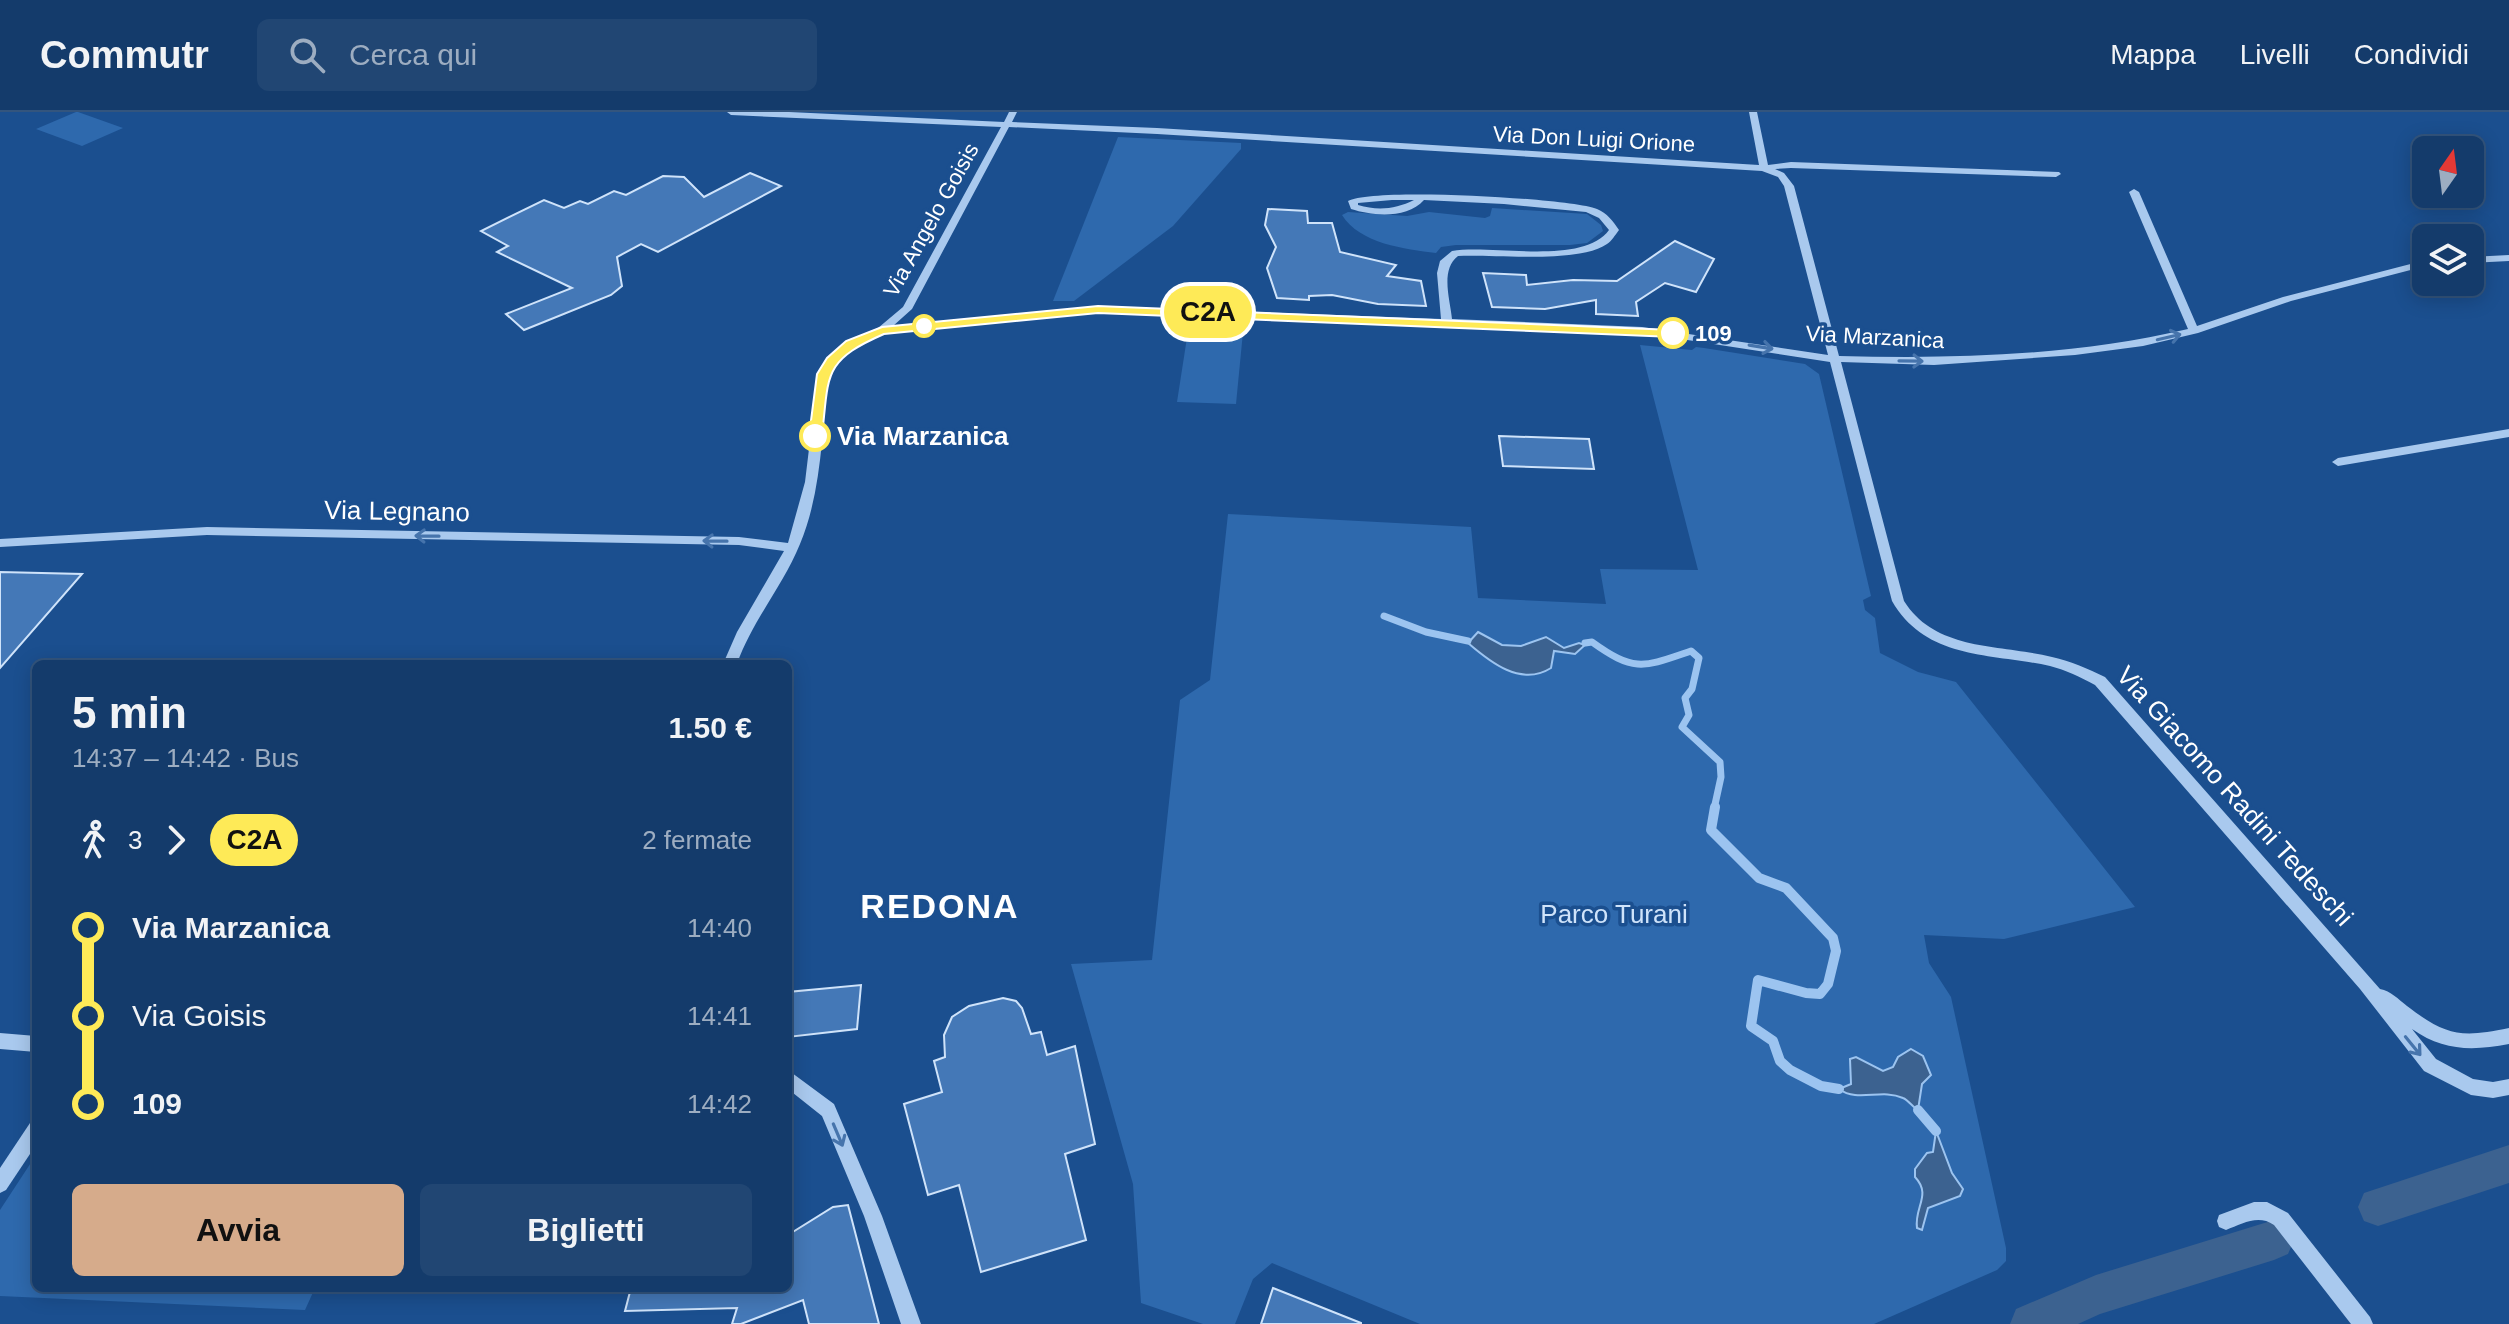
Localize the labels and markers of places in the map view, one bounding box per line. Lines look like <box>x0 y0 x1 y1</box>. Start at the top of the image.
unlabelled marker <box>913 315 935 337</box>
marker: 109 <box>1658 318 1688 348</box>
place label: 109 <box>1695 321 1732 346</box>
marker: Via Marzanica <box>800 421 830 451</box>
place label: Via Marzanica <box>837 421 1009 451</box>

